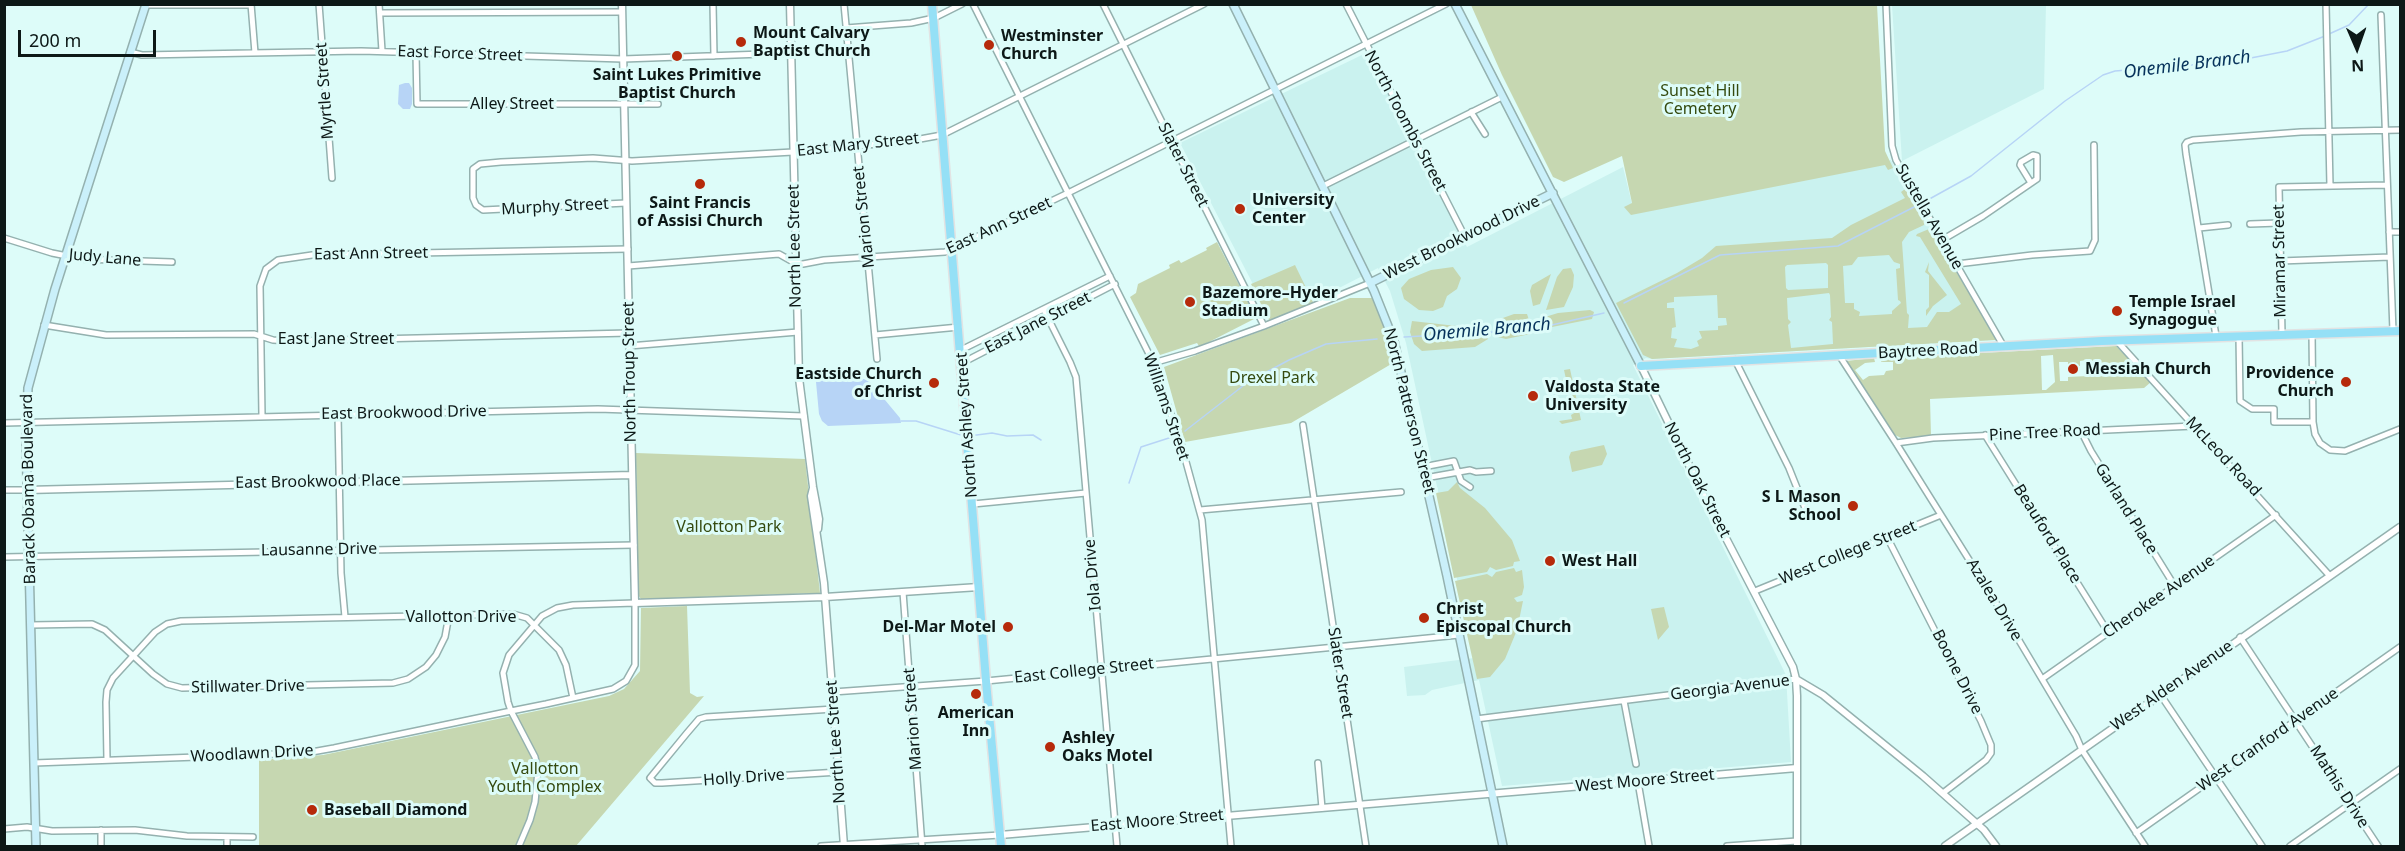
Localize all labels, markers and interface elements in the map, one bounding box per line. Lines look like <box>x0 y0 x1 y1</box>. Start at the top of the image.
scale bar <box>21 18 159 56</box>
north arrow <box>2327 18 2387 78</box>
place label: Mount Calvary Baptist Church <box>753 23 871 61</box>
place label: Westminster Church <box>1001 26 1103 64</box>
text: 200 m <box>29 28 81 52</box>
marker: Mount Calvary Baptist Church <box>734 35 748 49</box>
marker: Westminster Church <box>982 38 996 52</box>
street label: Myrtle Street <box>312 42 338 140</box>
street label: East Force Street <box>397 42 523 66</box>
water label: Onemile Branch <box>2122 46 2252 84</box>
street label: North Toombs Street <box>1360 47 1450 195</box>
marker: Saint Lukes Primitive Baptist Church <box>670 49 684 63</box>
text: N <box>2351 55 2365 77</box>
place label: Saint Lukes Primitive Baptist Church <box>593 65 761 103</box>
park label: Sunset Hill Cemetery <box>1660 81 1740 119</box>
street label: Alley Street <box>470 94 554 114</box>
street label: Slater Street <box>1154 120 1212 210</box>
street label: East Mary Street <box>796 129 920 161</box>
street label: Sustella Avenue <box>1891 161 1967 273</box>
street label: Marion Street <box>849 165 879 269</box>
marker: Saint Francis of Assisi Church <box>693 177 707 191</box>
street label: North Lee Street <box>784 184 806 308</box>
place label: University Center <box>1252 190 1334 228</box>
street label: West Brookwood Drive <box>1381 192 1543 284</box>
place label: Saint Francis of Assisi Church <box>637 193 763 231</box>
street label: East Ann Street <box>943 193 1055 259</box>
street label: Murphy Street <box>501 195 609 219</box>
marker: University Center <box>1233 202 1247 216</box>
street label: Miramar Street <box>2269 204 2291 318</box>
street label: East Ann Street <box>314 243 428 265</box>
street label: Judy Lane <box>68 245 142 271</box>
place label: Bazemore–Hyder Stadium <box>1202 283 1338 321</box>
street label: East Jane Street <box>982 288 1094 358</box>
place label: Temple Israel Synagogue <box>2129 292 2236 330</box>
marker: Bazemore–Hyder Stadium <box>1183 295 1197 309</box>
street label: North Troup Street <box>619 301 641 443</box>
marker: Temple Israel Synagogue <box>2110 304 2124 318</box>
water label: Onemile Branch <box>1422 314 1552 346</box>
street label: North Patterson Street <box>1379 326 1439 496</box>
street label: East Jane Street <box>278 329 394 349</box>
street label: Baytree Road <box>1877 339 1979 363</box>
street label: Williams Street <box>1139 351 1193 463</box>
street label: North Ashley Street <box>952 352 982 498</box>
place label: Messiah Church <box>2085 359 2211 379</box>
marker: Messiah Church <box>2066 362 2080 376</box>
place label: Providence Church <box>2246 363 2334 401</box>
place label: Eastside Church of Christ <box>795 364 922 402</box>
park label: Drexel Park <box>1229 368 1315 388</box>
marker: Providence Church <box>2339 375 2353 389</box>
marker: Eastside Church of Christ <box>927 376 941 390</box>
place label: Valdosta State University <box>1545 377 1660 415</box>
marker: Valdosta State University <box>1526 389 1540 403</box>
street label: Barack Obama Boulevard <box>18 394 40 584</box>
street label: East Brookwood Drive <box>321 402 487 424</box>
street label: McLeod Road <box>2181 413 2265 501</box>
street label: North Oak Street <box>1660 419 1734 541</box>
street label: Pine Tree Road <box>1989 420 2101 446</box>
street label: Garland Place <box>2090 460 2162 558</box>
street label: East Brookwood Place <box>235 471 401 493</box>
street label: Beauford Place <box>2009 481 2085 587</box>
place label: S L Mason School <box>1762 487 1841 525</box>
marker: S L Mason School <box>1846 499 1860 513</box>
park label: Vallotton Park <box>676 517 782 537</box>
street label: West College Street <box>1777 517 1919 589</box>
street label: Iola Drive <box>1080 538 1106 612</box>
street label: Lausanne Drive <box>261 539 377 561</box>
place label: West Hall <box>1562 551 1637 571</box>
street label: Cherokee Avenue <box>2099 551 2219 643</box>
marker: West Hall <box>1543 554 1557 568</box>
street label: Azalea Drive <box>1962 555 2026 645</box>
place label: Christ Episcopal Church <box>1436 599 1571 637</box>
street label: Vallotton Drive <box>405 607 517 627</box>
marker: Christ Episcopal Church <box>1417 611 1431 625</box>
place label: Del-Mar Motel <box>883 617 996 637</box>
marker: Del-Mar Motel <box>1001 620 1015 634</box>
street label: Slater Street <box>1323 626 1357 720</box>
street label: Boone Drive <box>1927 626 1987 718</box>
street label: West Alden Avenue <box>2107 637 2237 735</box>
street label: East College Street <box>1013 654 1155 688</box>
street label: Marion Street <box>900 667 926 771</box>
street label: Georgia Avenue <box>1669 671 1791 705</box>
street label: Stillwater Drive <box>191 676 305 698</box>
street label: North Lee Street <box>822 680 850 804</box>
street label: West Cranford Avenue <box>2194 684 2342 796</box>
marker: American Inn <box>969 687 983 701</box>
place label: American Inn <box>938 703 1014 741</box>
place label: Ashley Oaks Motel <box>1062 728 1153 766</box>
marker: Ashley Oaks Motel <box>1043 740 1057 754</box>
street label: Woodlawn Drive <box>190 741 314 767</box>
street label: Mathis Drive <box>2305 742 2373 832</box>
park label: Vallotton Youth Complex <box>488 759 602 797</box>
street label: West Moore Street <box>1575 765 1715 797</box>
street label: Holly Drive <box>703 766 785 790</box>
place label: Baseball Diamond <box>324 800 467 820</box>
marker: Baseball Diamond <box>305 803 319 817</box>
street label: East Moore Street <box>1090 806 1224 836</box>

